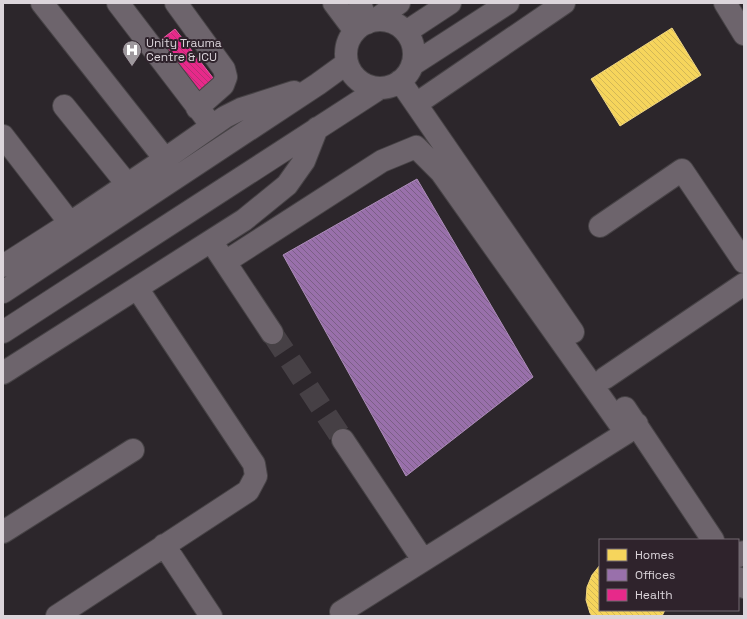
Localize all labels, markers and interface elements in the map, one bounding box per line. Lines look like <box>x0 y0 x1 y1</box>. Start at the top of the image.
place label: Unity Trauma Centre & ICU <box>146 35 222 65</box>
hospital icon: Unity Trauma Centre & ICU <box>121 39 143 67</box>
legend <box>599 539 739 611</box>
text: Homes <box>635 547 674 563</box>
text: Offices <box>635 567 675 583</box>
text: Health <box>635 587 673 603</box>

